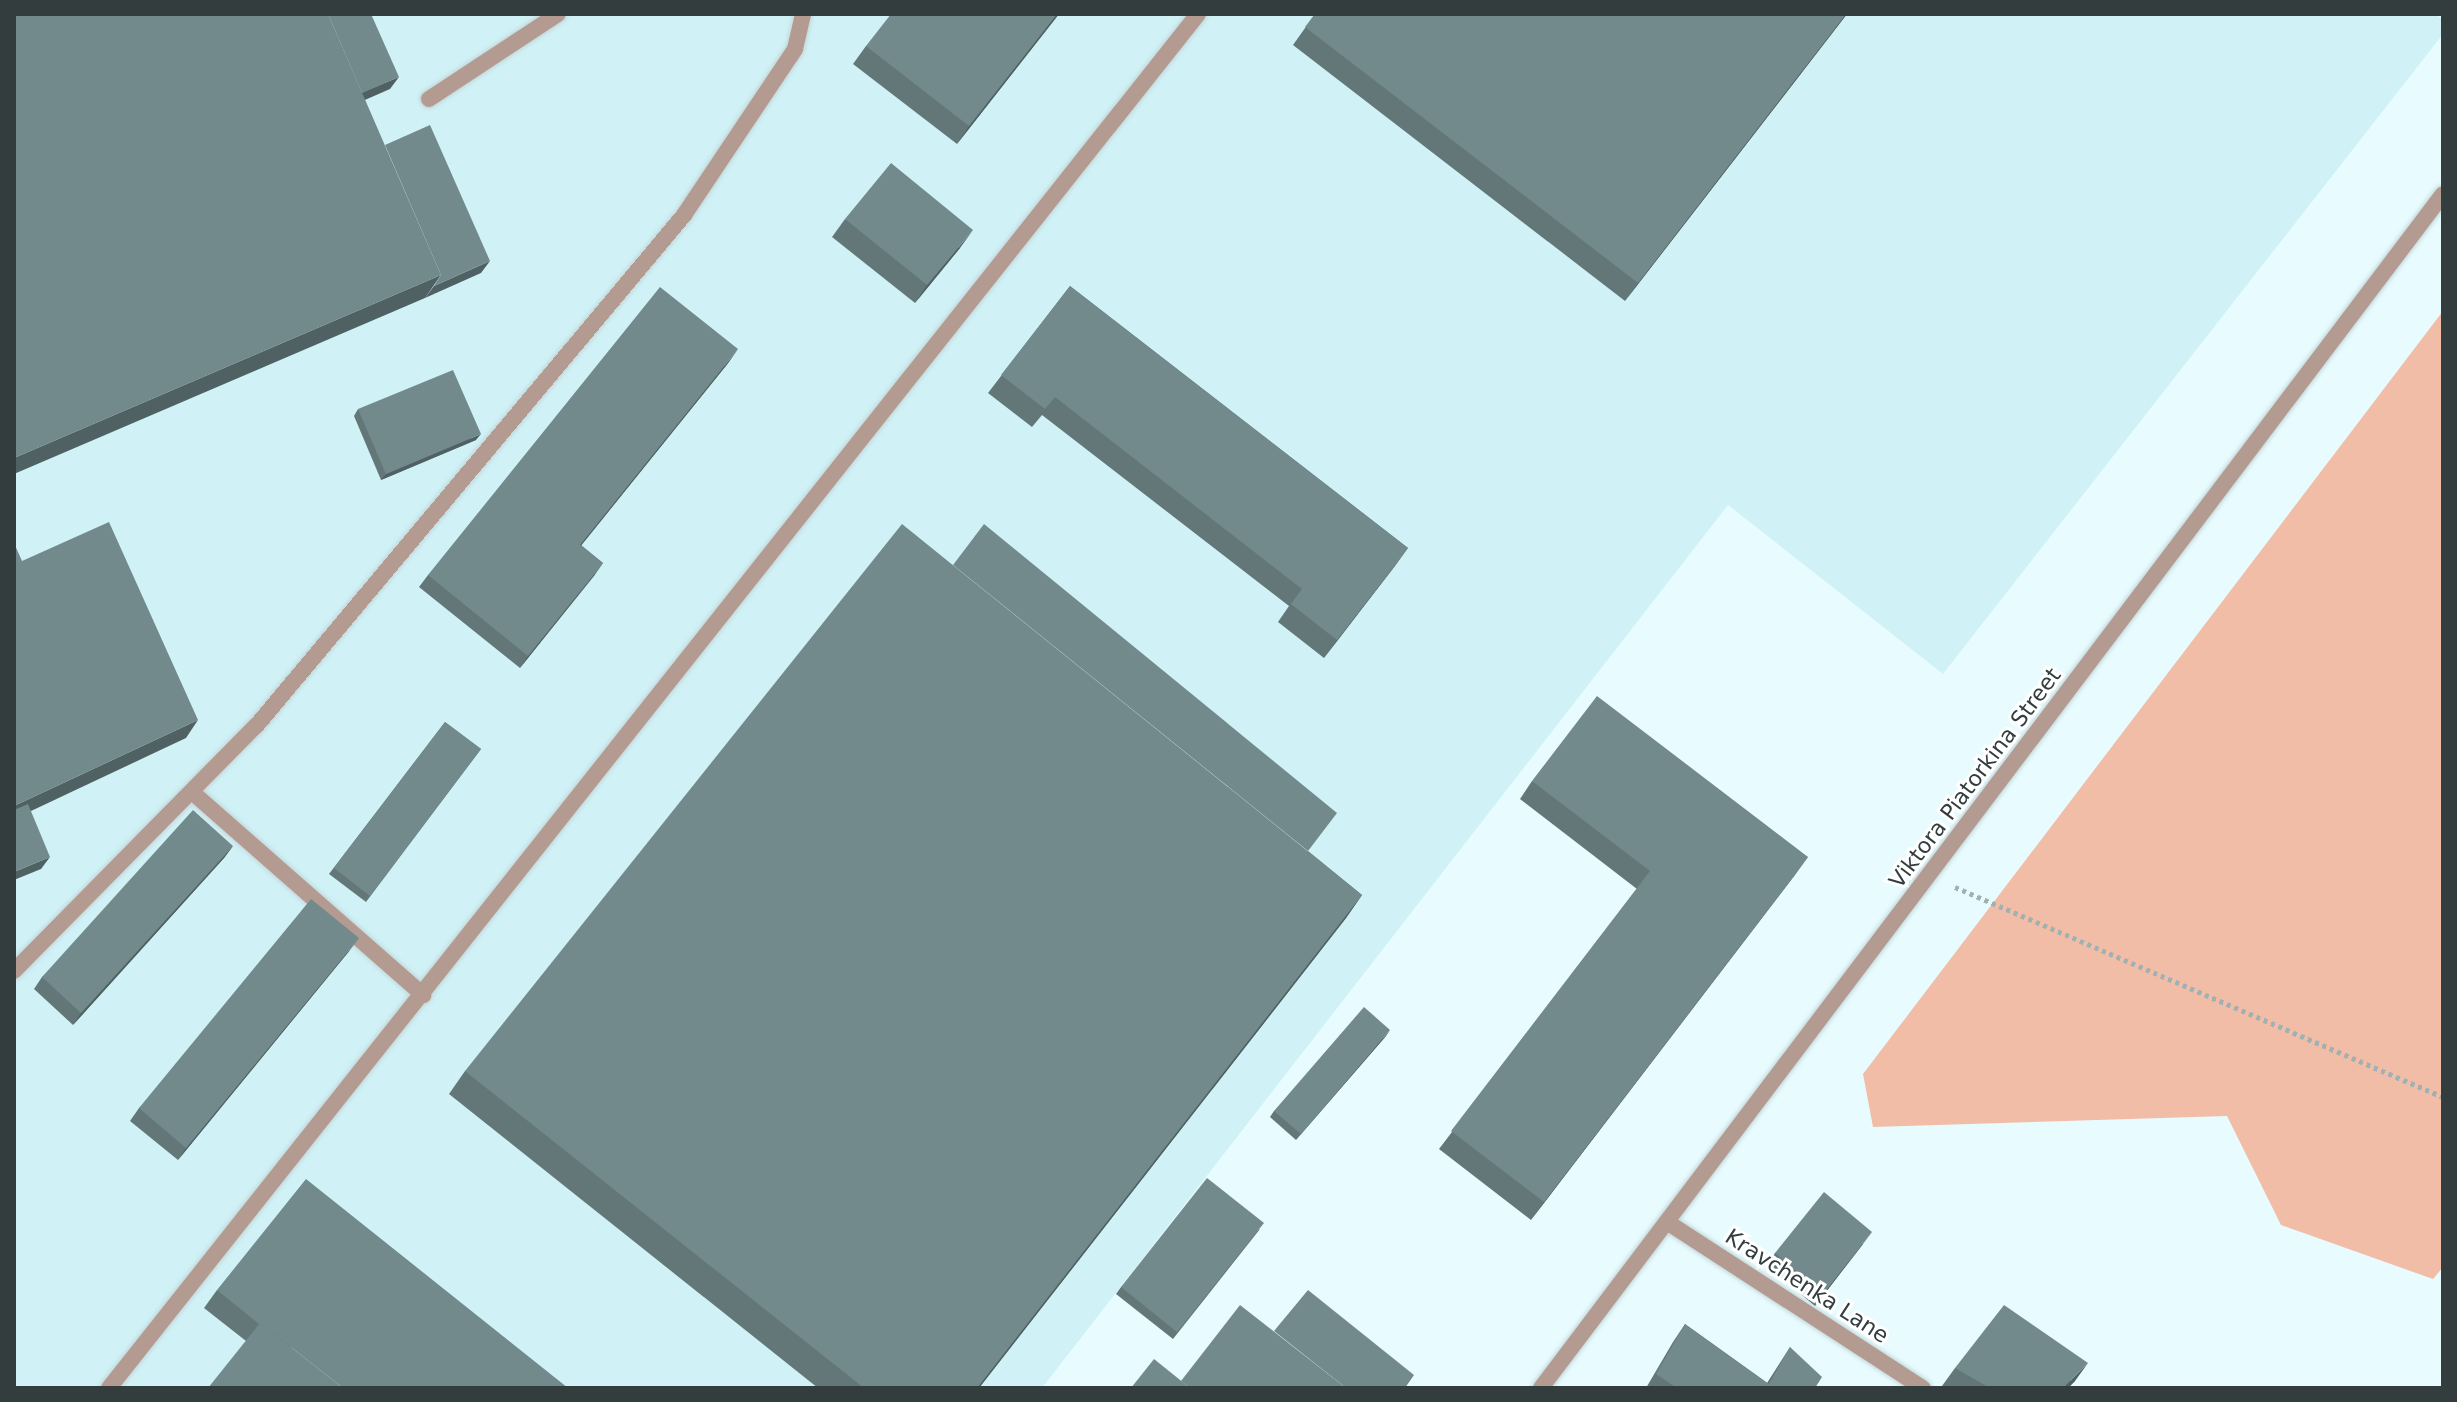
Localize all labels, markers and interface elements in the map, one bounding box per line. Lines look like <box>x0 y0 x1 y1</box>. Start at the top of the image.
street label: Viktora Piatorkina Street <box>1884 663 2066 893</box>
street label: Kravchenka Lane <box>1720 1223 1894 1349</box>

